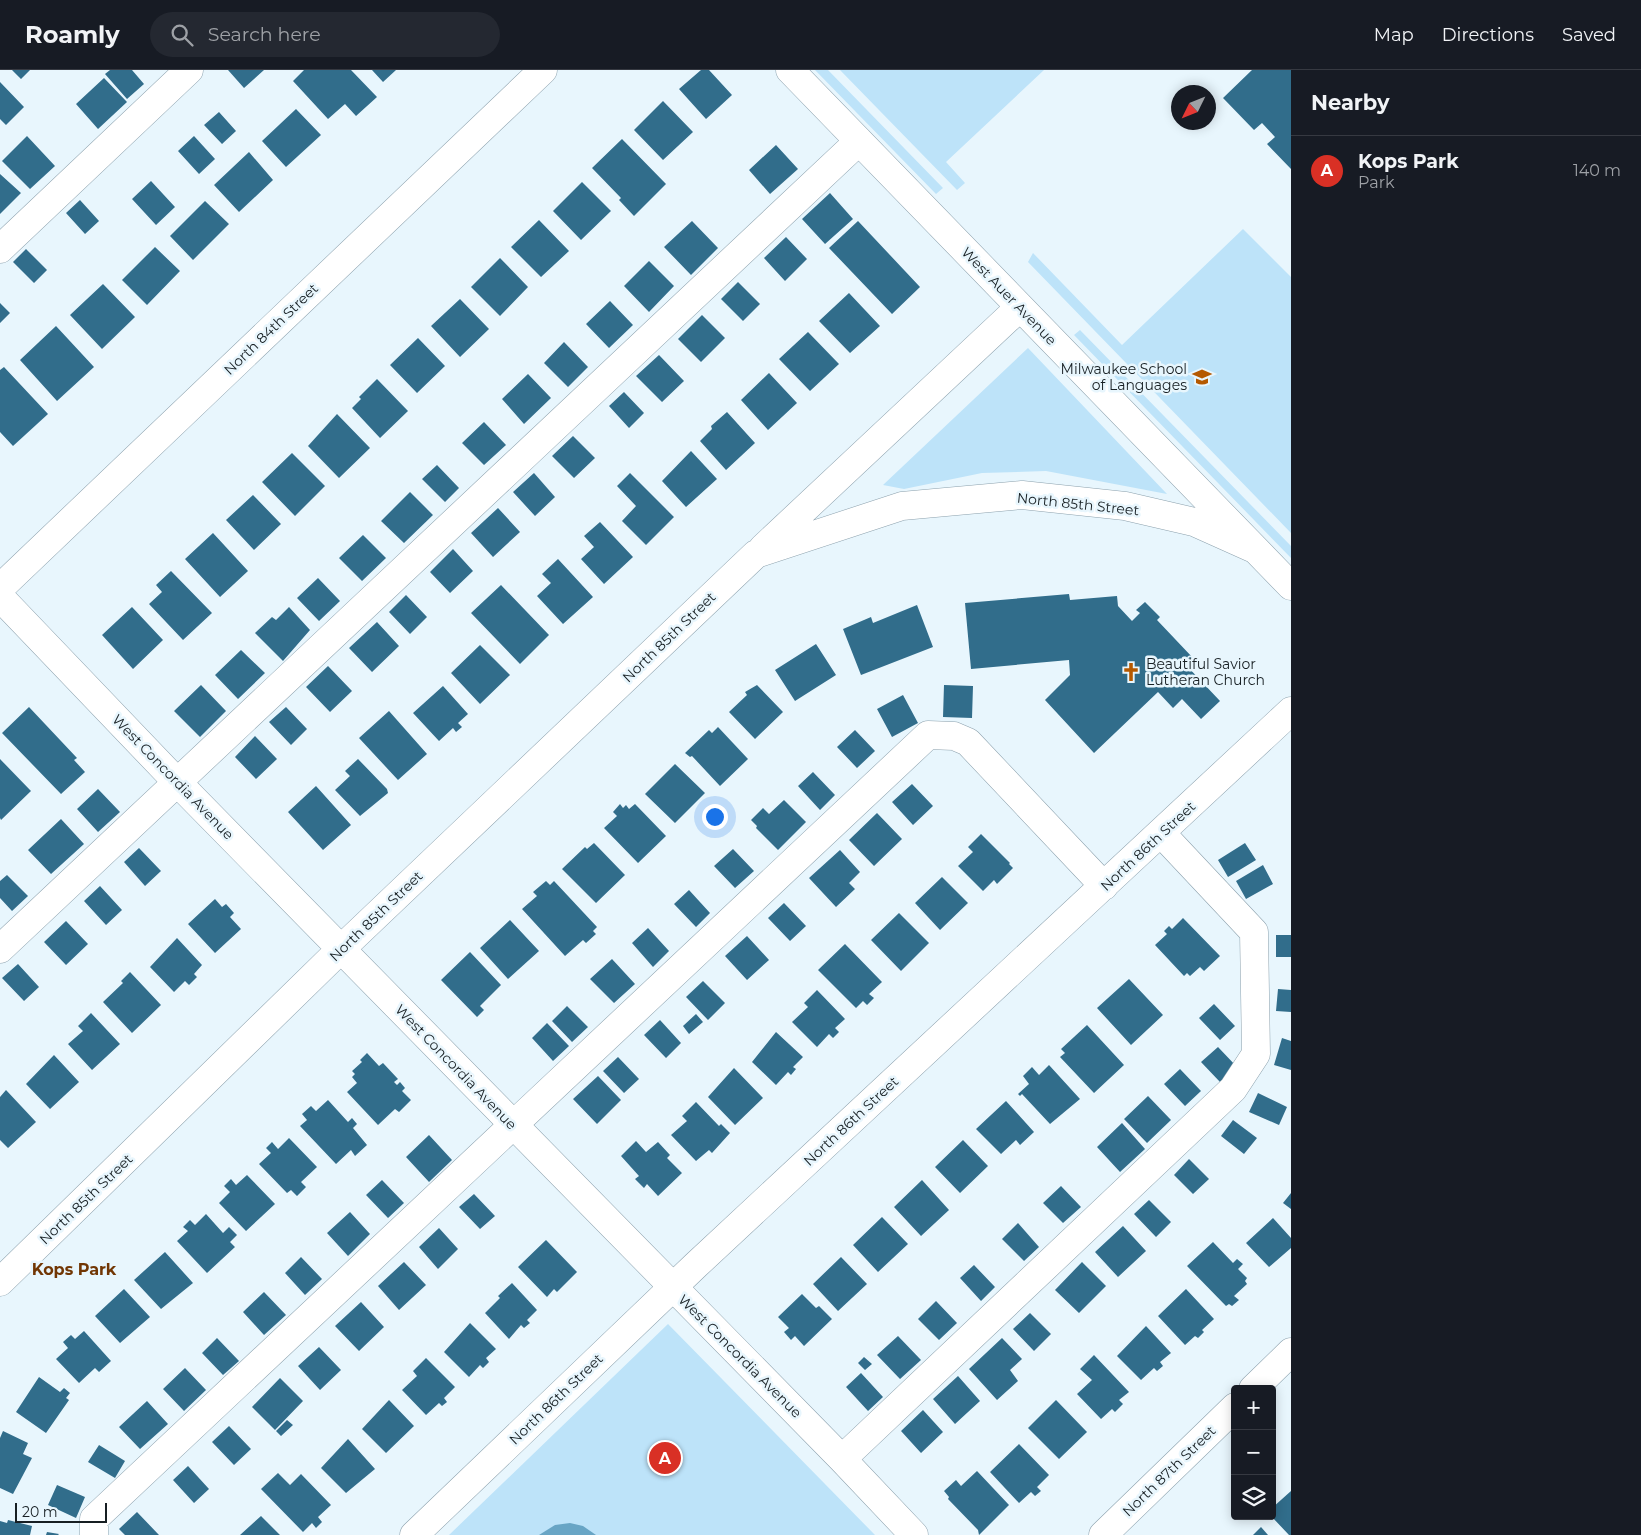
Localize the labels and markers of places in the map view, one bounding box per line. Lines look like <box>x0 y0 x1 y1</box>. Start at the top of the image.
place label: Milwaukee School of Languages <box>1061 360 1187 394</box>
school or university icon: Milwaukee School of Languages <box>1191 366 1213 388</box>
place label: Beautiful Savior Lutheran Church <box>1146 655 1265 689</box>
church icon: Beautiful Savior Lutheran Church <box>1120 661 1142 683</box>
pin: A <box>649 1439 681 1477</box>

